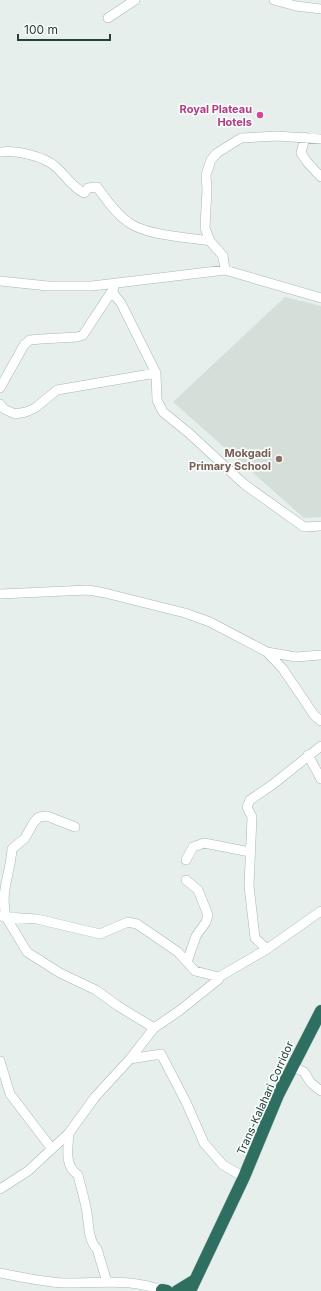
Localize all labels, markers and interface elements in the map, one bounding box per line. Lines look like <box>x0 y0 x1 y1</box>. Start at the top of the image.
scale bar <box>18 16 110 42</box>
text: 100 m <box>24 22 58 37</box>
place label: Royal Plateau Hotels <box>180 102 252 129</box>
marker: Royal Plateau Hotels <box>255 110 265 120</box>
place label: Mokgadi Primary School <box>189 446 271 473</box>
marker: Mokgadi Primary School <box>274 454 284 464</box>
street label: Trans-Kalahari Corridor <box>234 1039 296 1157</box>

